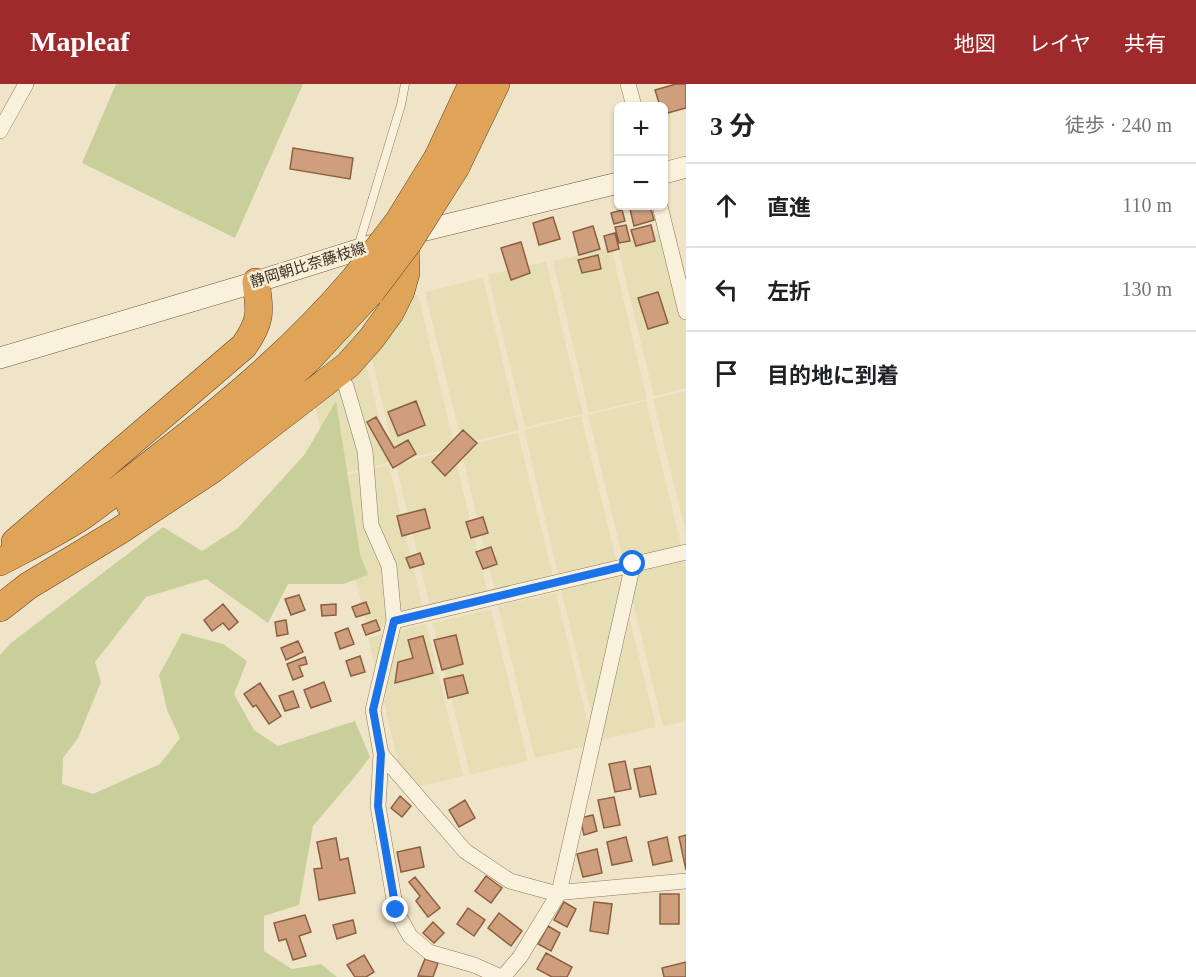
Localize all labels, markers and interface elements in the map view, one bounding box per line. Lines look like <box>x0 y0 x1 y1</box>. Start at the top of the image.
text: Mapleaf <box>30 26 130 57</box>
text: 地図 <box>954 32 996 56</box>
text: レイヤ <box>1029 32 1091 56</box>
text: 共有 <box>1124 32 1166 56</box>
map controls <box>614 102 668 210</box>
button: + <box>614 102 668 156</box>
text: 3 分 <box>710 112 756 141</box>
text: 徒歩 · 240 m <box>1065 114 1172 136</box>
button: − <box>614 156 668 210</box>
icon: ahead <box>710 189 743 222</box>
text: 110 m <box>1122 194 1172 216</box>
text: 直進 <box>767 195 811 220</box>
street label: 静岡朝比奈藤枝線 <box>248 240 368 290</box>
icon: left <box>710 273 743 306</box>
text: 130 m <box>1121 278 1172 300</box>
text: 左折 <box>767 279 811 304</box>
icon: arrive <box>710 357 743 390</box>
text: 目的地に到着 <box>767 363 899 388</box>
route start <box>619 550 645 576</box>
route end <box>382 896 408 922</box>

